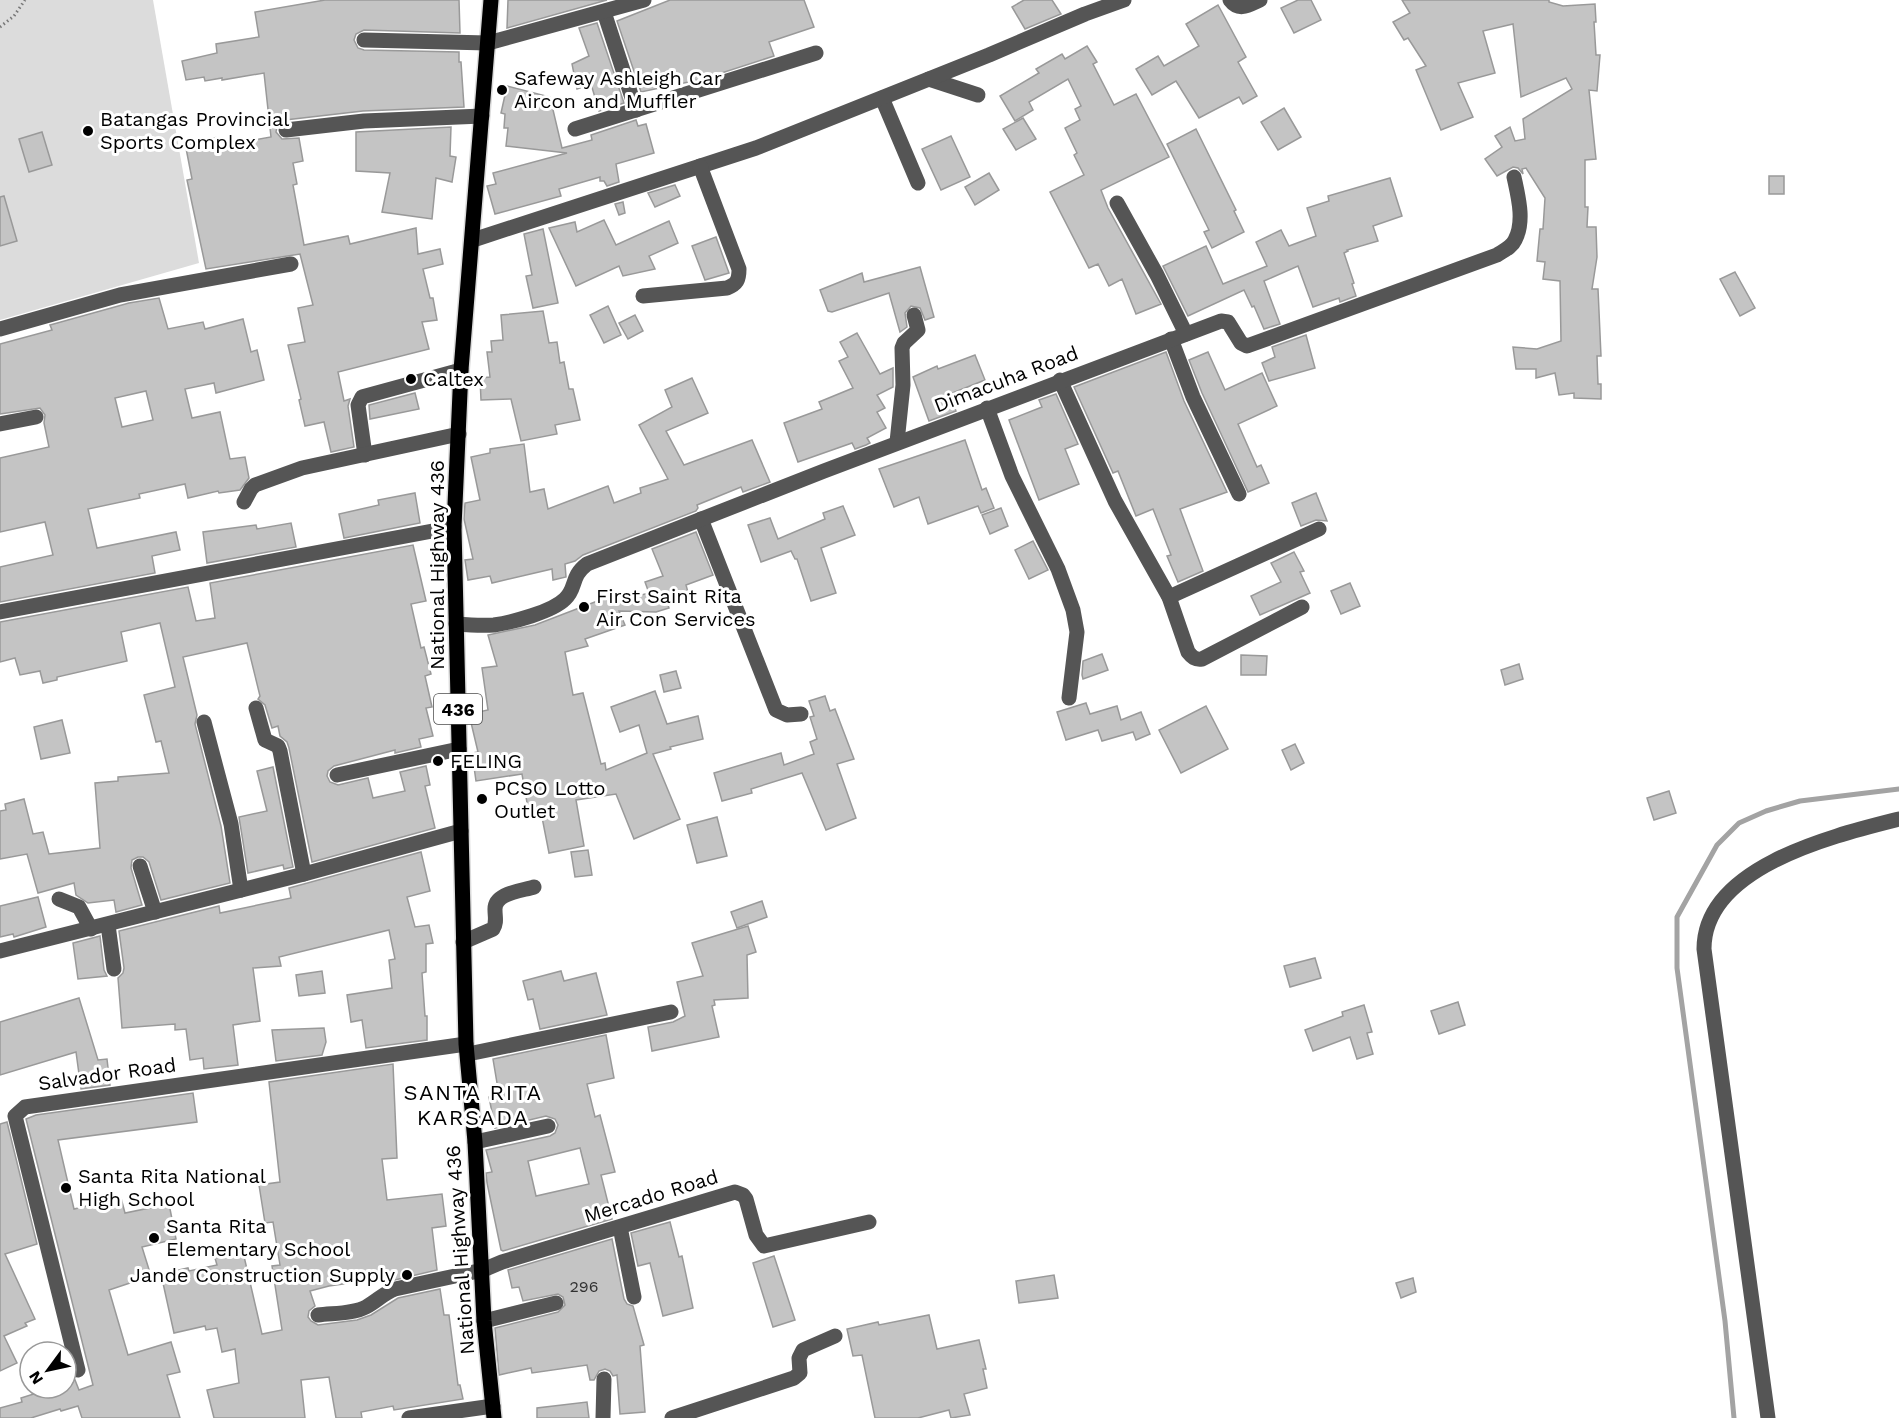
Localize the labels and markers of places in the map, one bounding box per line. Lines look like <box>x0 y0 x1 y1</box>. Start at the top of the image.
place label: Safeway Ashleigh Car Aircon and Muffler <box>514 66 722 113</box>
marker: Safeway Ashleigh Car Aircon and Muffler <box>495 83 509 97</box>
place label: Batangas Provincial Sports Complex <box>100 107 289 154</box>
marker: Batangas Provincial Sports Complex <box>81 124 95 138</box>
place label: Caltex <box>423 367 484 391</box>
marker: Caltex <box>404 372 418 386</box>
place label: First Saint Rita Air Con Services <box>596 584 755 631</box>
marker: First Saint Rita Air Con Services <box>577 600 591 614</box>
place label: FELING <box>450 749 522 773</box>
marker: FELING <box>431 754 445 768</box>
place label: PCSO Lotto Outlet <box>494 776 605 823</box>
marker: PCSO Lotto Outlet <box>475 792 489 806</box>
place label: Santa Rita National High School <box>78 1164 266 1211</box>
marker: Santa Rita National High School <box>59 1181 73 1195</box>
place label: Santa Rita Elementary School <box>166 1214 350 1261</box>
marker: Santa Rita Elementary School <box>147 1231 161 1245</box>
place label: Jande Construction Supply <box>130 1263 396 1287</box>
marker: Jande Construction Supply <box>400 1268 414 1282</box>

